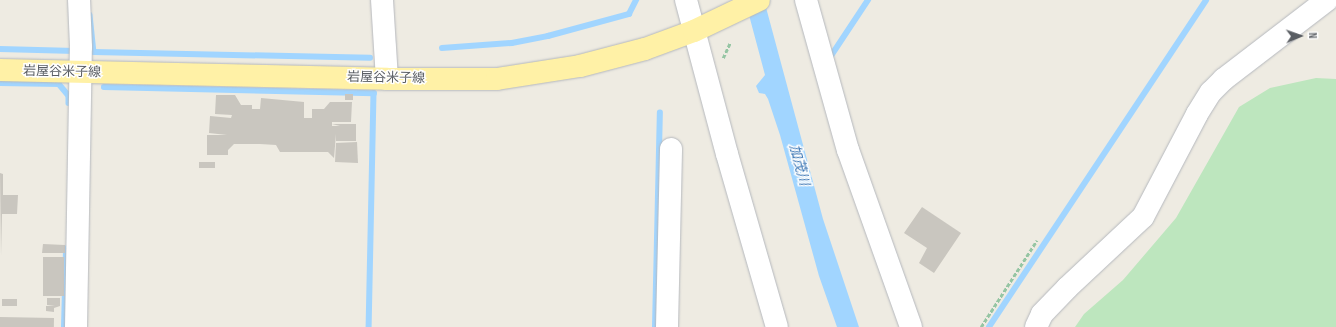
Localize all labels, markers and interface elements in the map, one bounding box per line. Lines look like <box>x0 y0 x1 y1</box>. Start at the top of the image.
north arrow <box>1280 16 1320 56</box>
text: N <box>1306 32 1319 39</box>
street label: 岩屋谷米子線 <box>23 64 101 80</box>
street label: 岩屋谷米子線 <box>347 70 425 86</box>
water label: 加茂川 <box>785 143 813 187</box>

